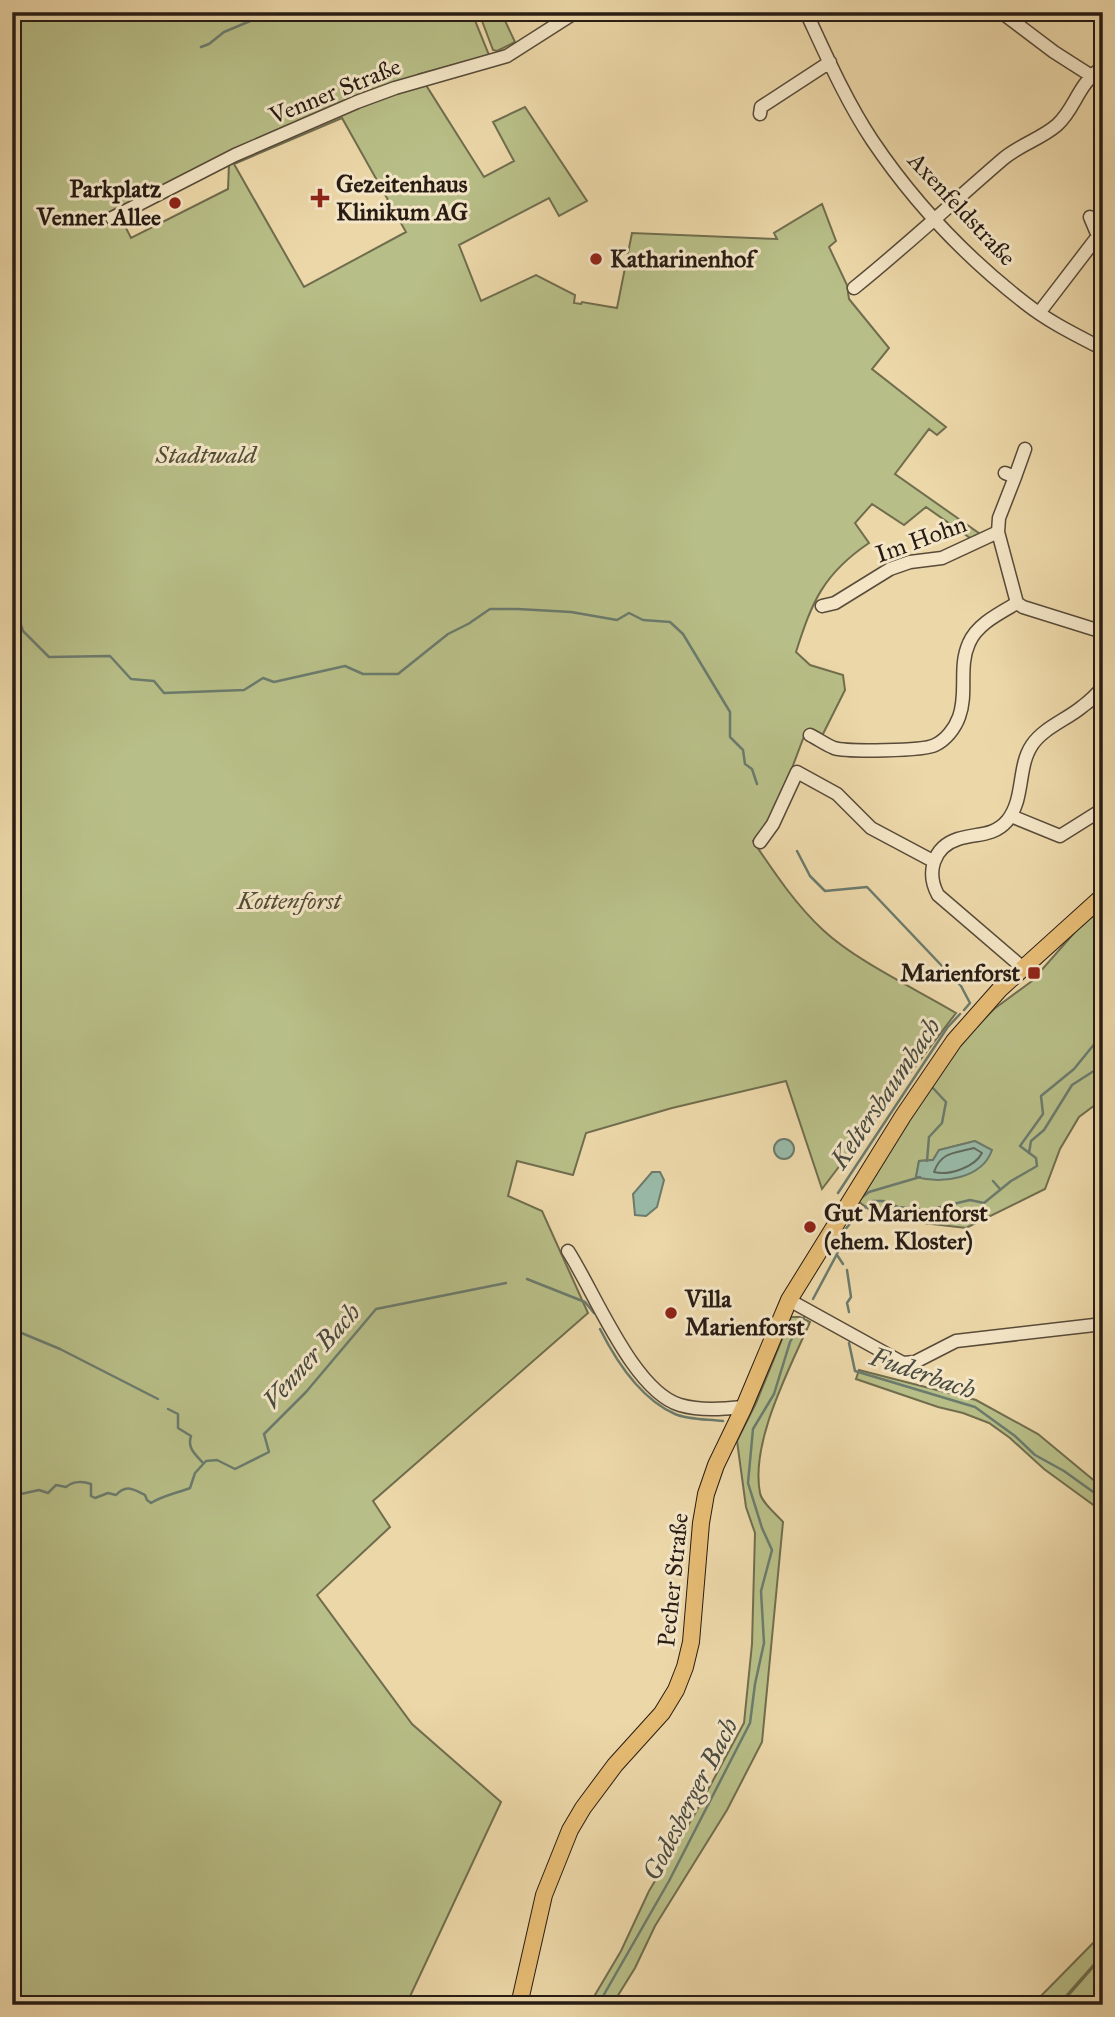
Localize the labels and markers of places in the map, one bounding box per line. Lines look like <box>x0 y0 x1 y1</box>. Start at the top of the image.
place label: Gezeitenhaus Klinikum AG <box>336 169 469 227</box>
place label: Parkplatz Venner Allee <box>36 174 162 232</box>
marker: Gezeitenhaus Klinikum AG <box>310 188 330 208</box>
marker: Parkplatz Venner Allee <box>167 195 183 211</box>
place label: Katharinenhof <box>610 244 758 274</box>
marker: Katharinenhof <box>588 251 604 267</box>
place label: Marienforst <box>900 958 1020 988</box>
marker: Marienforst <box>1026 965 1042 981</box>
place label: Gut Marienforst (ehem. Kloster) <box>824 1198 988 1256</box>
marker: Gut Marienforst (ehem. Kloster) <box>802 1219 818 1235</box>
place label: Villa Marienforst <box>684 1284 805 1342</box>
marker: Villa Marienforst <box>663 1305 679 1321</box>

